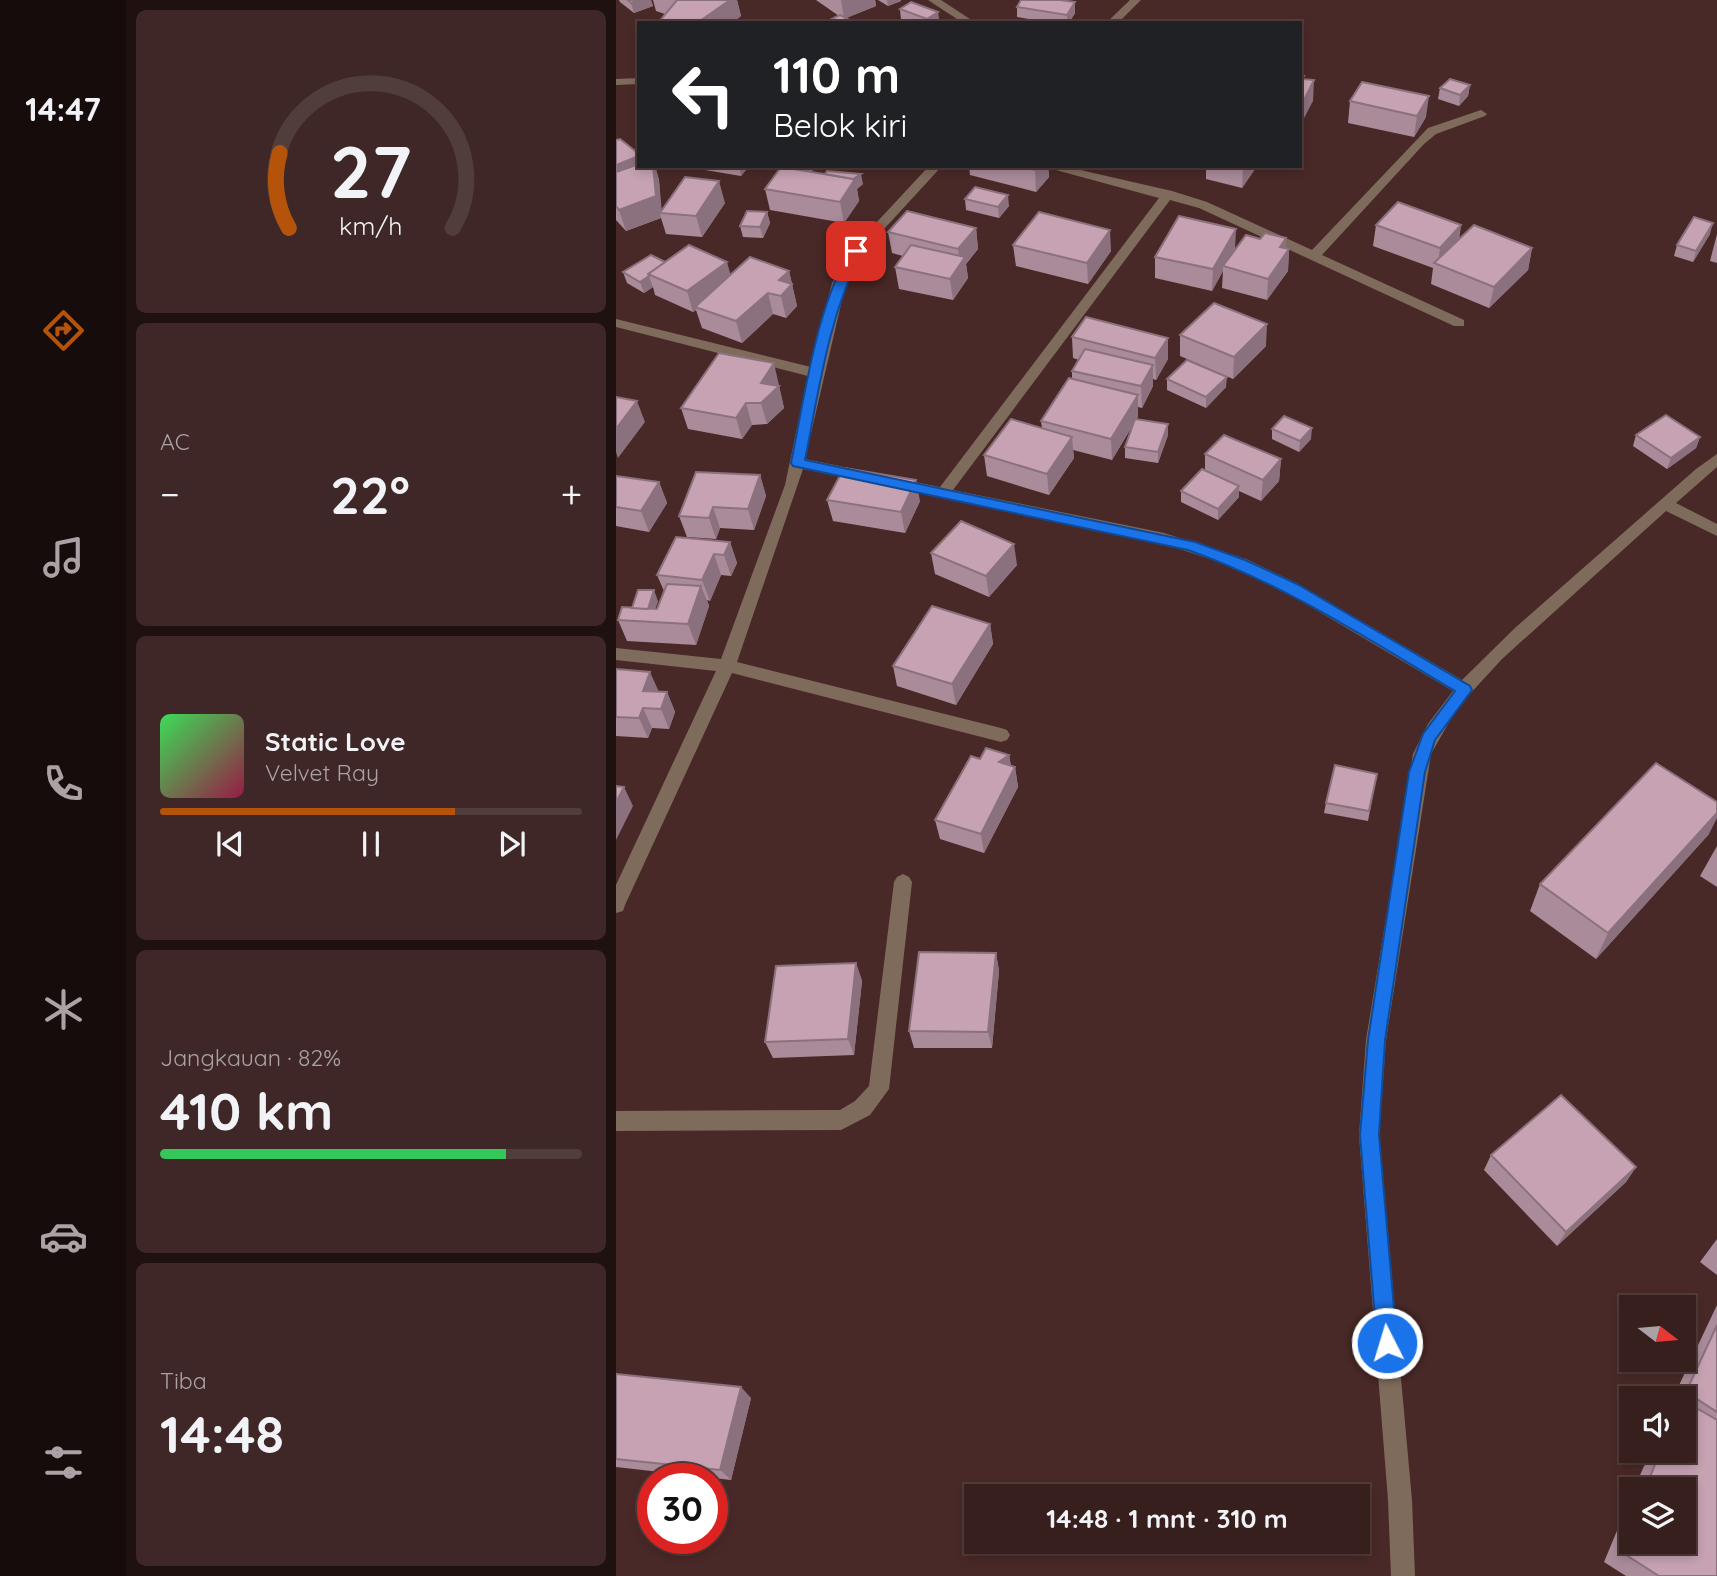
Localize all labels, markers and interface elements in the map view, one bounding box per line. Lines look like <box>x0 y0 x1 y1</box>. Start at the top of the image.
text: 110 m <box>773 44 900 105</box>
icon: left <box>658 49 749 140</box>
text: 14:47 <box>25 89 101 129</box>
text: Belok kiri <box>773 105 907 145</box>
text: 27 <box>330 125 412 216</box>
text: km/h <box>339 209 403 240</box>
pin <box>826 221 886 281</box>
icon: arrive <box>837 232 875 270</box>
icon: directions <box>39 306 88 355</box>
text: AC <box>160 427 190 456</box>
text: 22° <box>330 462 410 527</box>
text: − <box>160 470 180 518</box>
text: + <box>561 470 582 518</box>
icon: music <box>39 533 88 582</box>
text: Static Love <box>265 725 406 758</box>
text: Velvet Ray <box>265 758 379 787</box>
icon: phone <box>39 759 88 808</box>
icon: previous <box>211 825 249 863</box>
icon: pause <box>352 825 390 863</box>
icon: next <box>493 825 531 863</box>
icon: climate <box>39 985 88 1034</box>
text: Jangkauan · 82% <box>160 1043 341 1072</box>
text: 410 km <box>160 1078 333 1143</box>
icon: car <box>39 1212 88 1261</box>
north arrow <box>1619 1295 1696 1372</box>
map controls <box>1619 1295 1696 1554</box>
position arrow <box>1350 1306 1424 1380</box>
text: Tiba <box>160 1366 207 1395</box>
button: sound <box>1619 1386 1696 1463</box>
text: 14:48 <box>160 1401 284 1466</box>
icon: filters <box>39 1438 88 1487</box>
speed limit sign: 30 <box>637 1463 728 1554</box>
button: layers <box>1619 1477 1696 1554</box>
text: 14:48 · 1 mnt · 310 m <box>1046 1502 1288 1535</box>

